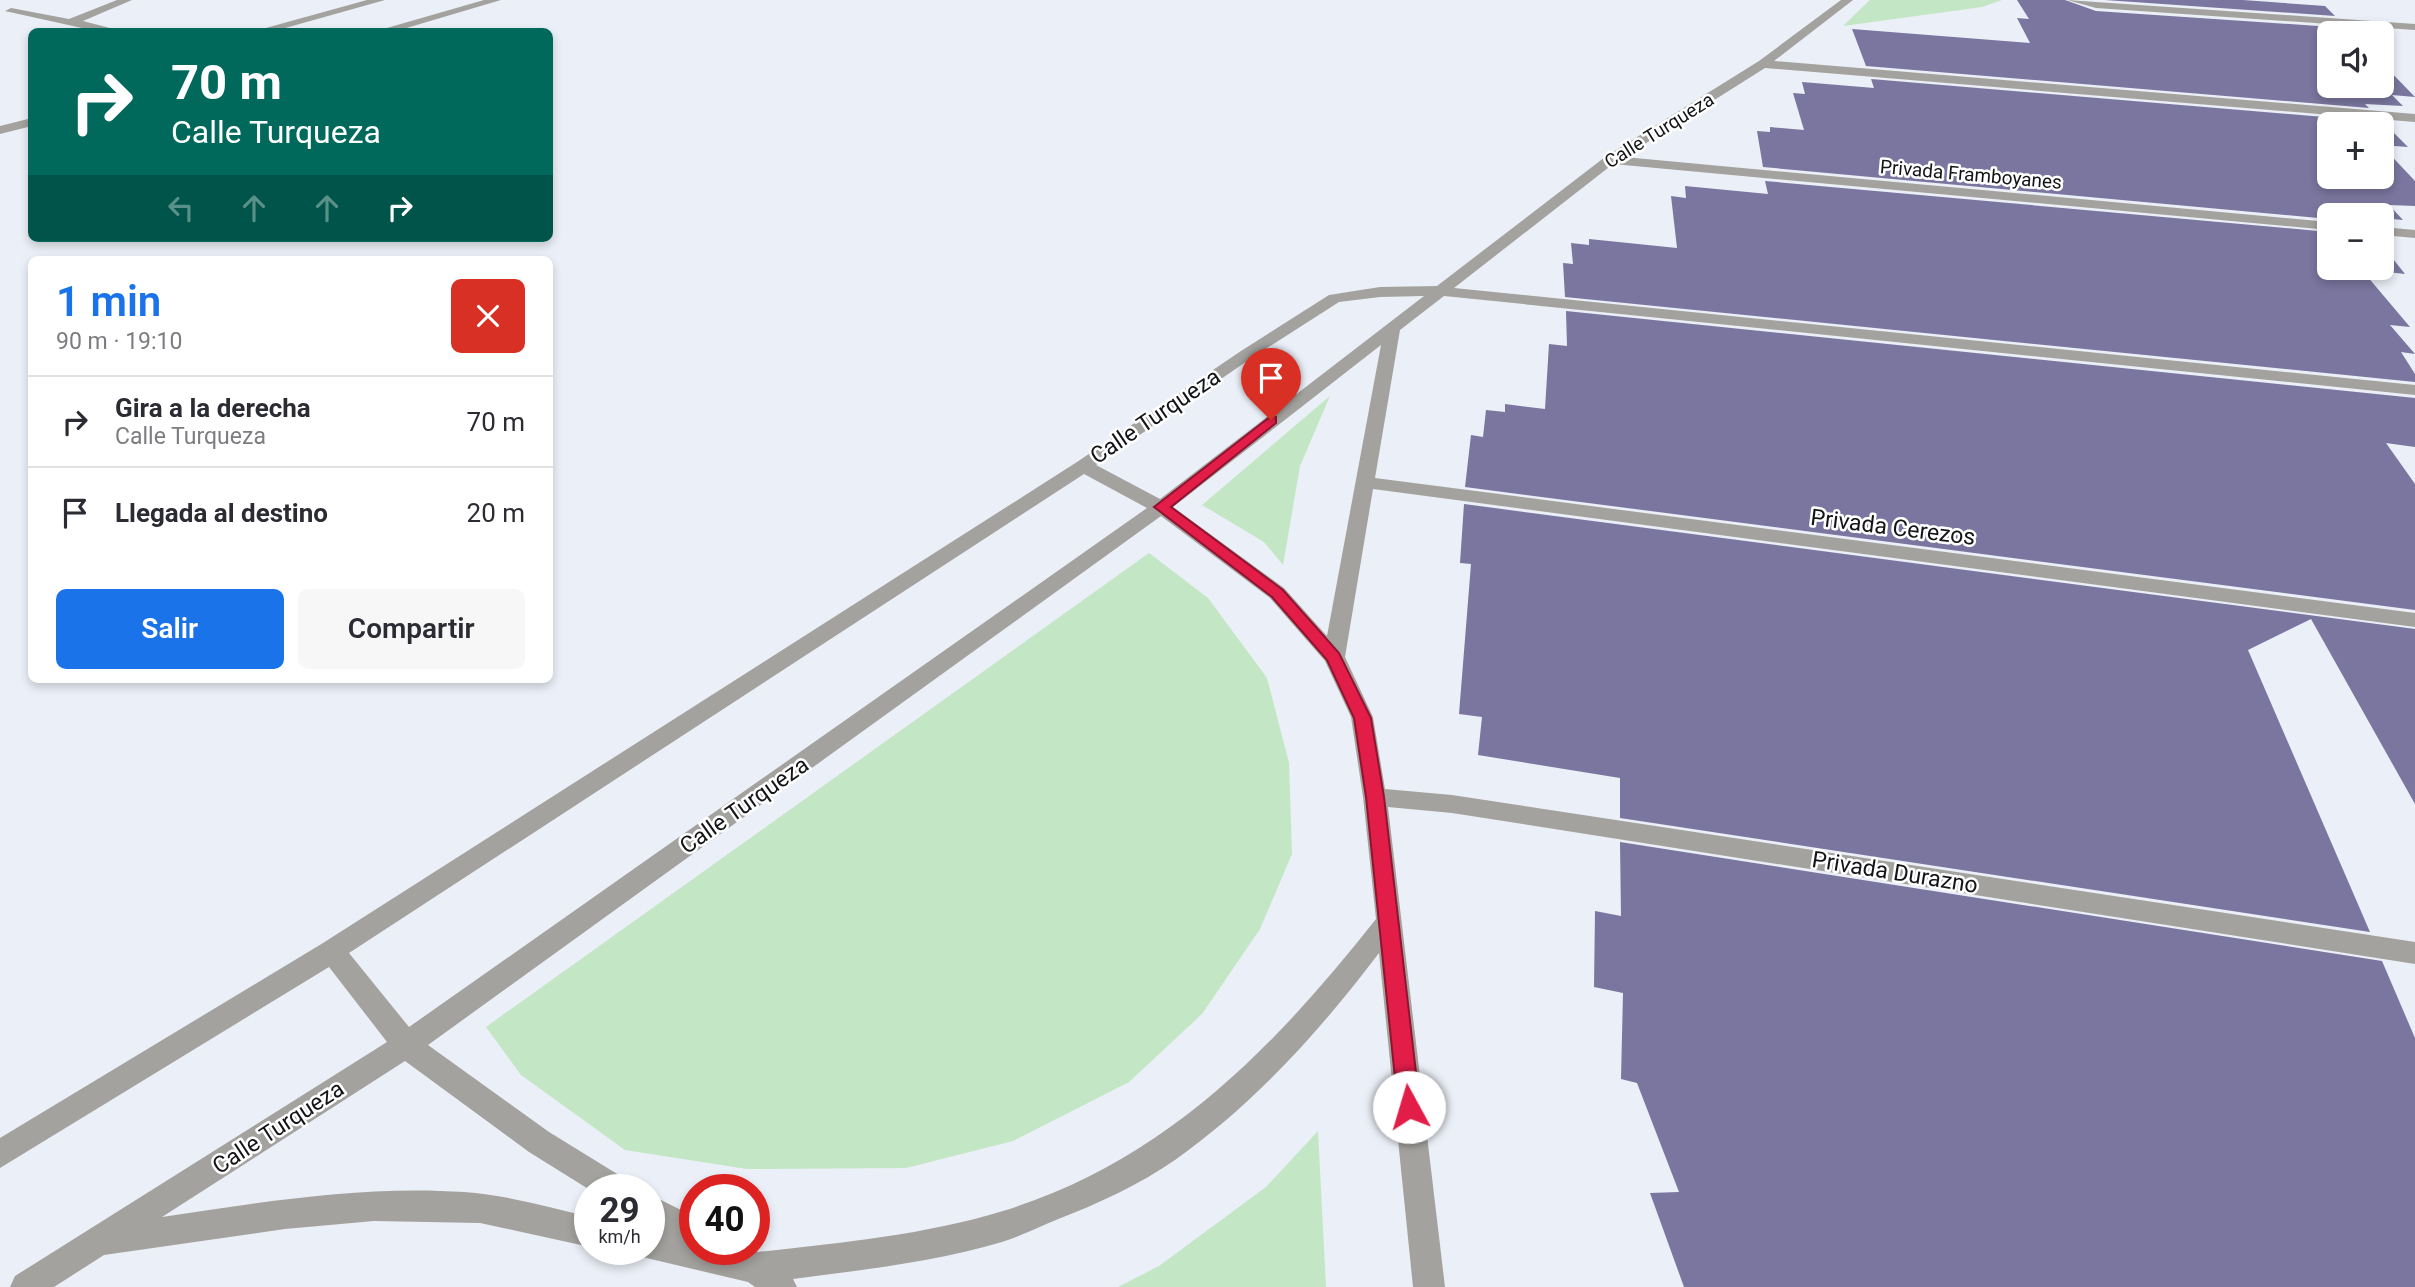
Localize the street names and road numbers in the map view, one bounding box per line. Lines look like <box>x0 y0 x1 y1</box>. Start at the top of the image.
street label: Calle Turqueza <box>1600 88 1718 173</box>
street label: Privada Framboyanes <box>1879 155 2063 194</box>
street label: Calle Turqueza <box>1085 363 1225 470</box>
street label: Privada Cerezos <box>1809 504 1977 551</box>
street label: Calle Turqueza <box>675 751 814 860</box>
street label: Privada Durazno <box>1810 846 1980 899</box>
street label: Calle Turqueza <box>208 1075 349 1180</box>

